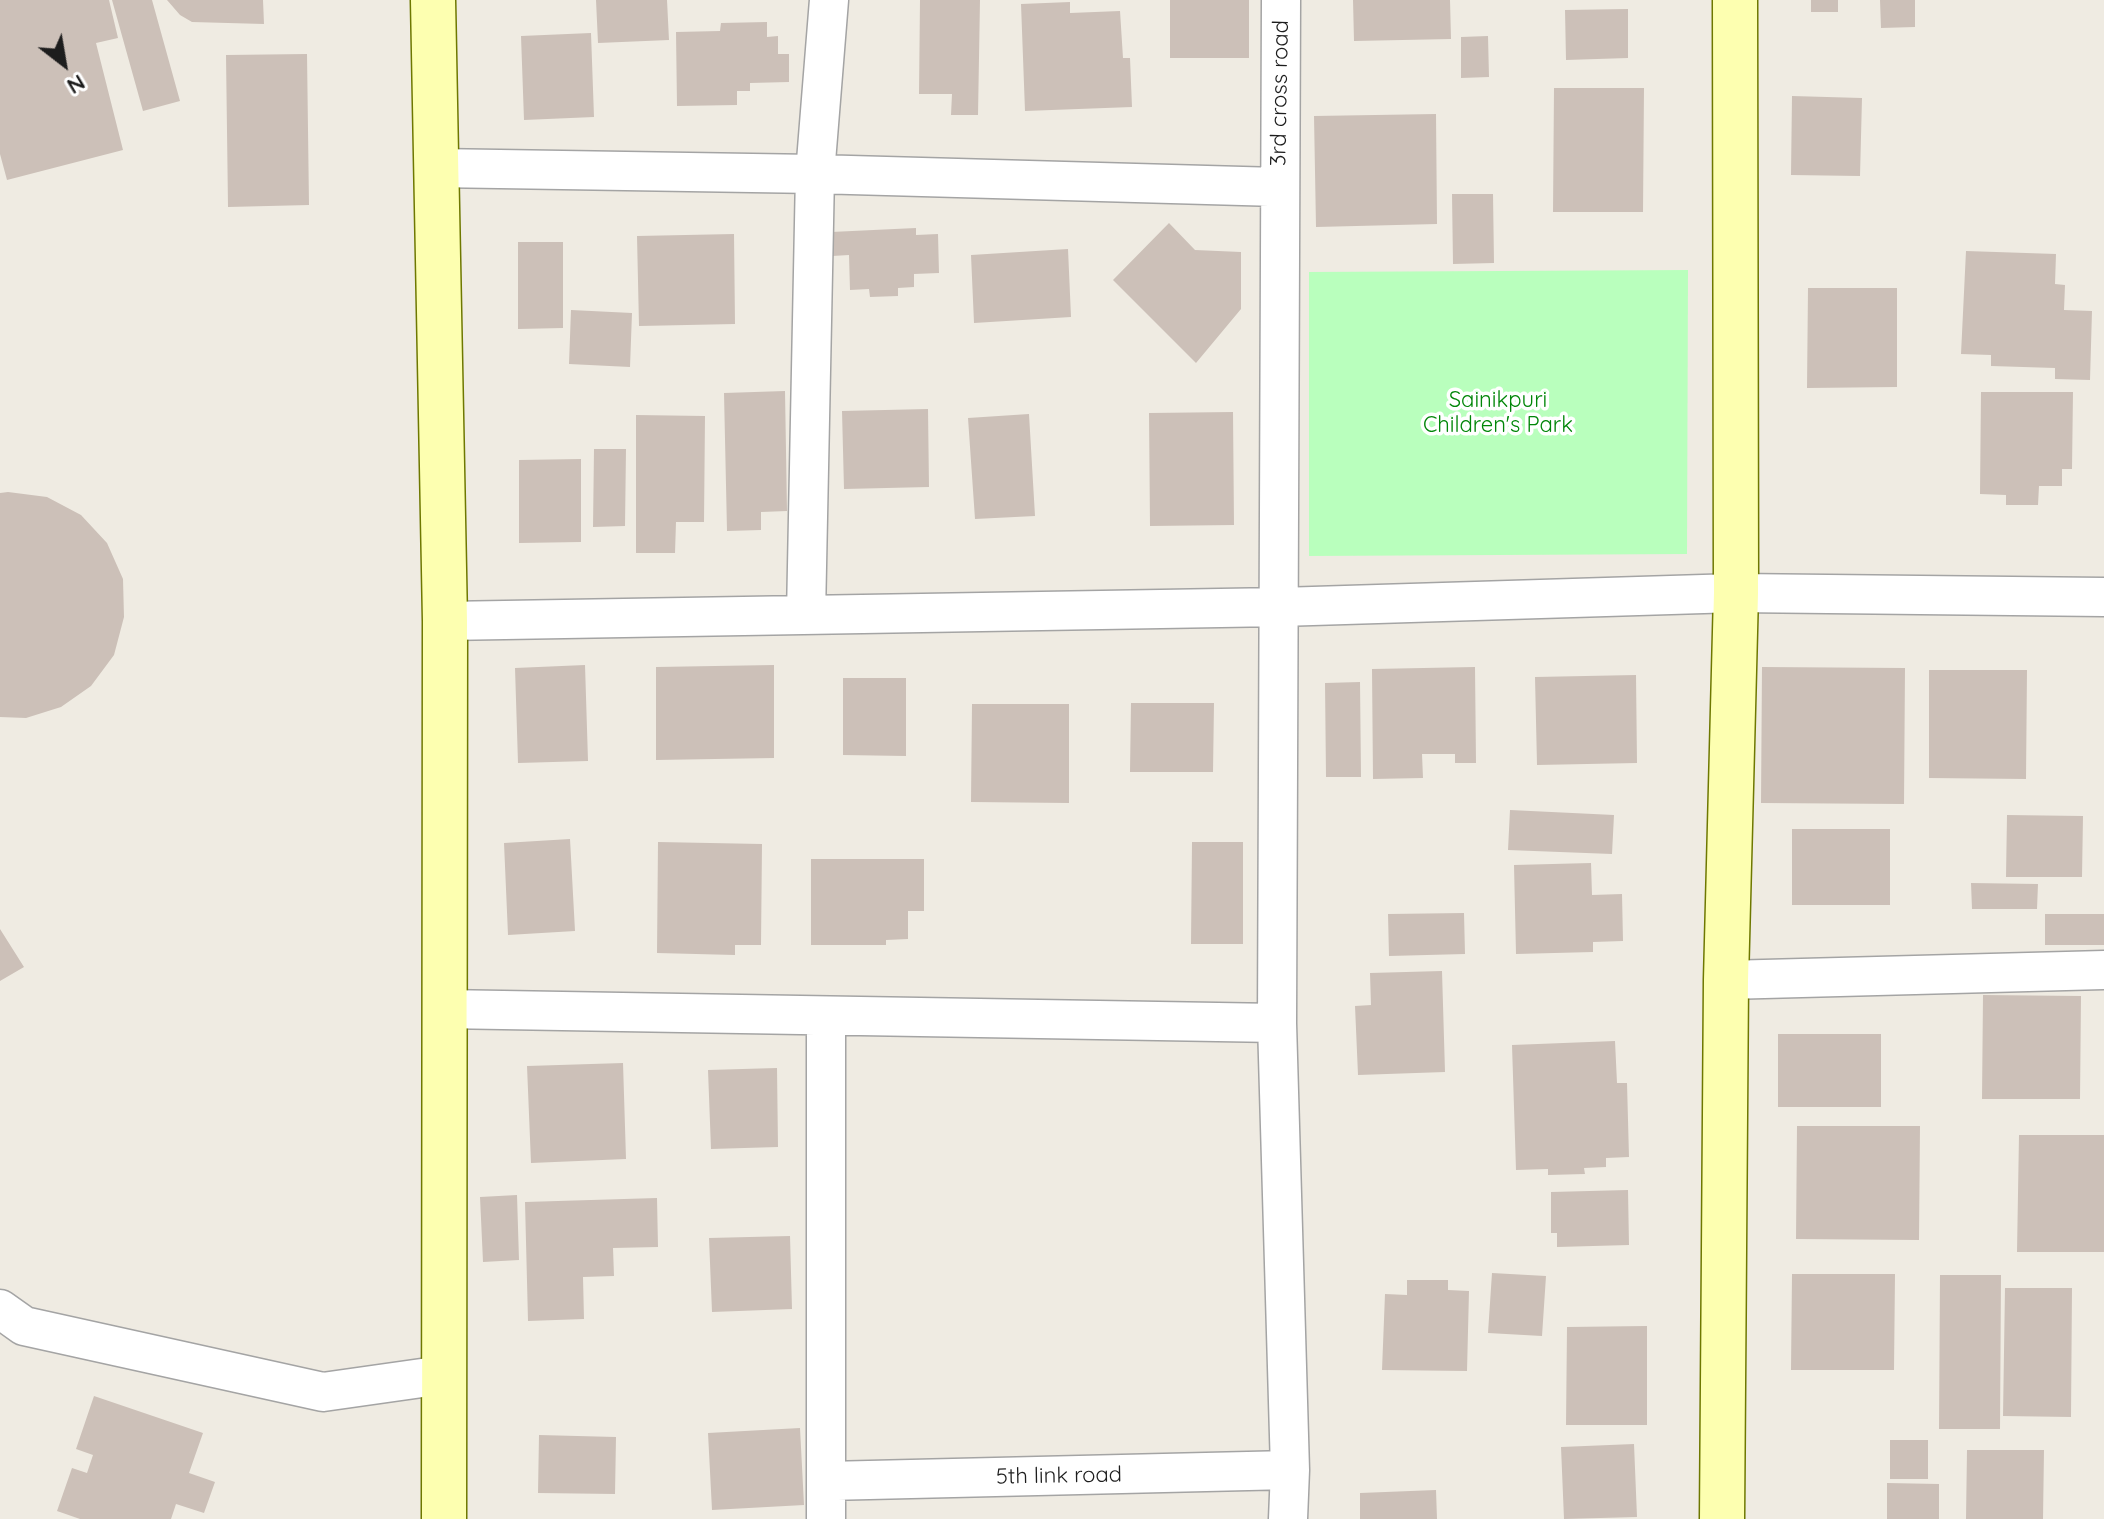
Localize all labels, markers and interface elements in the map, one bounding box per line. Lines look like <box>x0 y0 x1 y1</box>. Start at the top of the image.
street label: 3rd cross road <box>1266 20 1294 166</box>
north arrow <box>24 24 104 104</box>
text: N <box>62 68 91 101</box>
park label: Sainikpuri Children's Park <box>1423 387 1573 438</box>
street label: 5th link road <box>996 1462 1122 1490</box>

